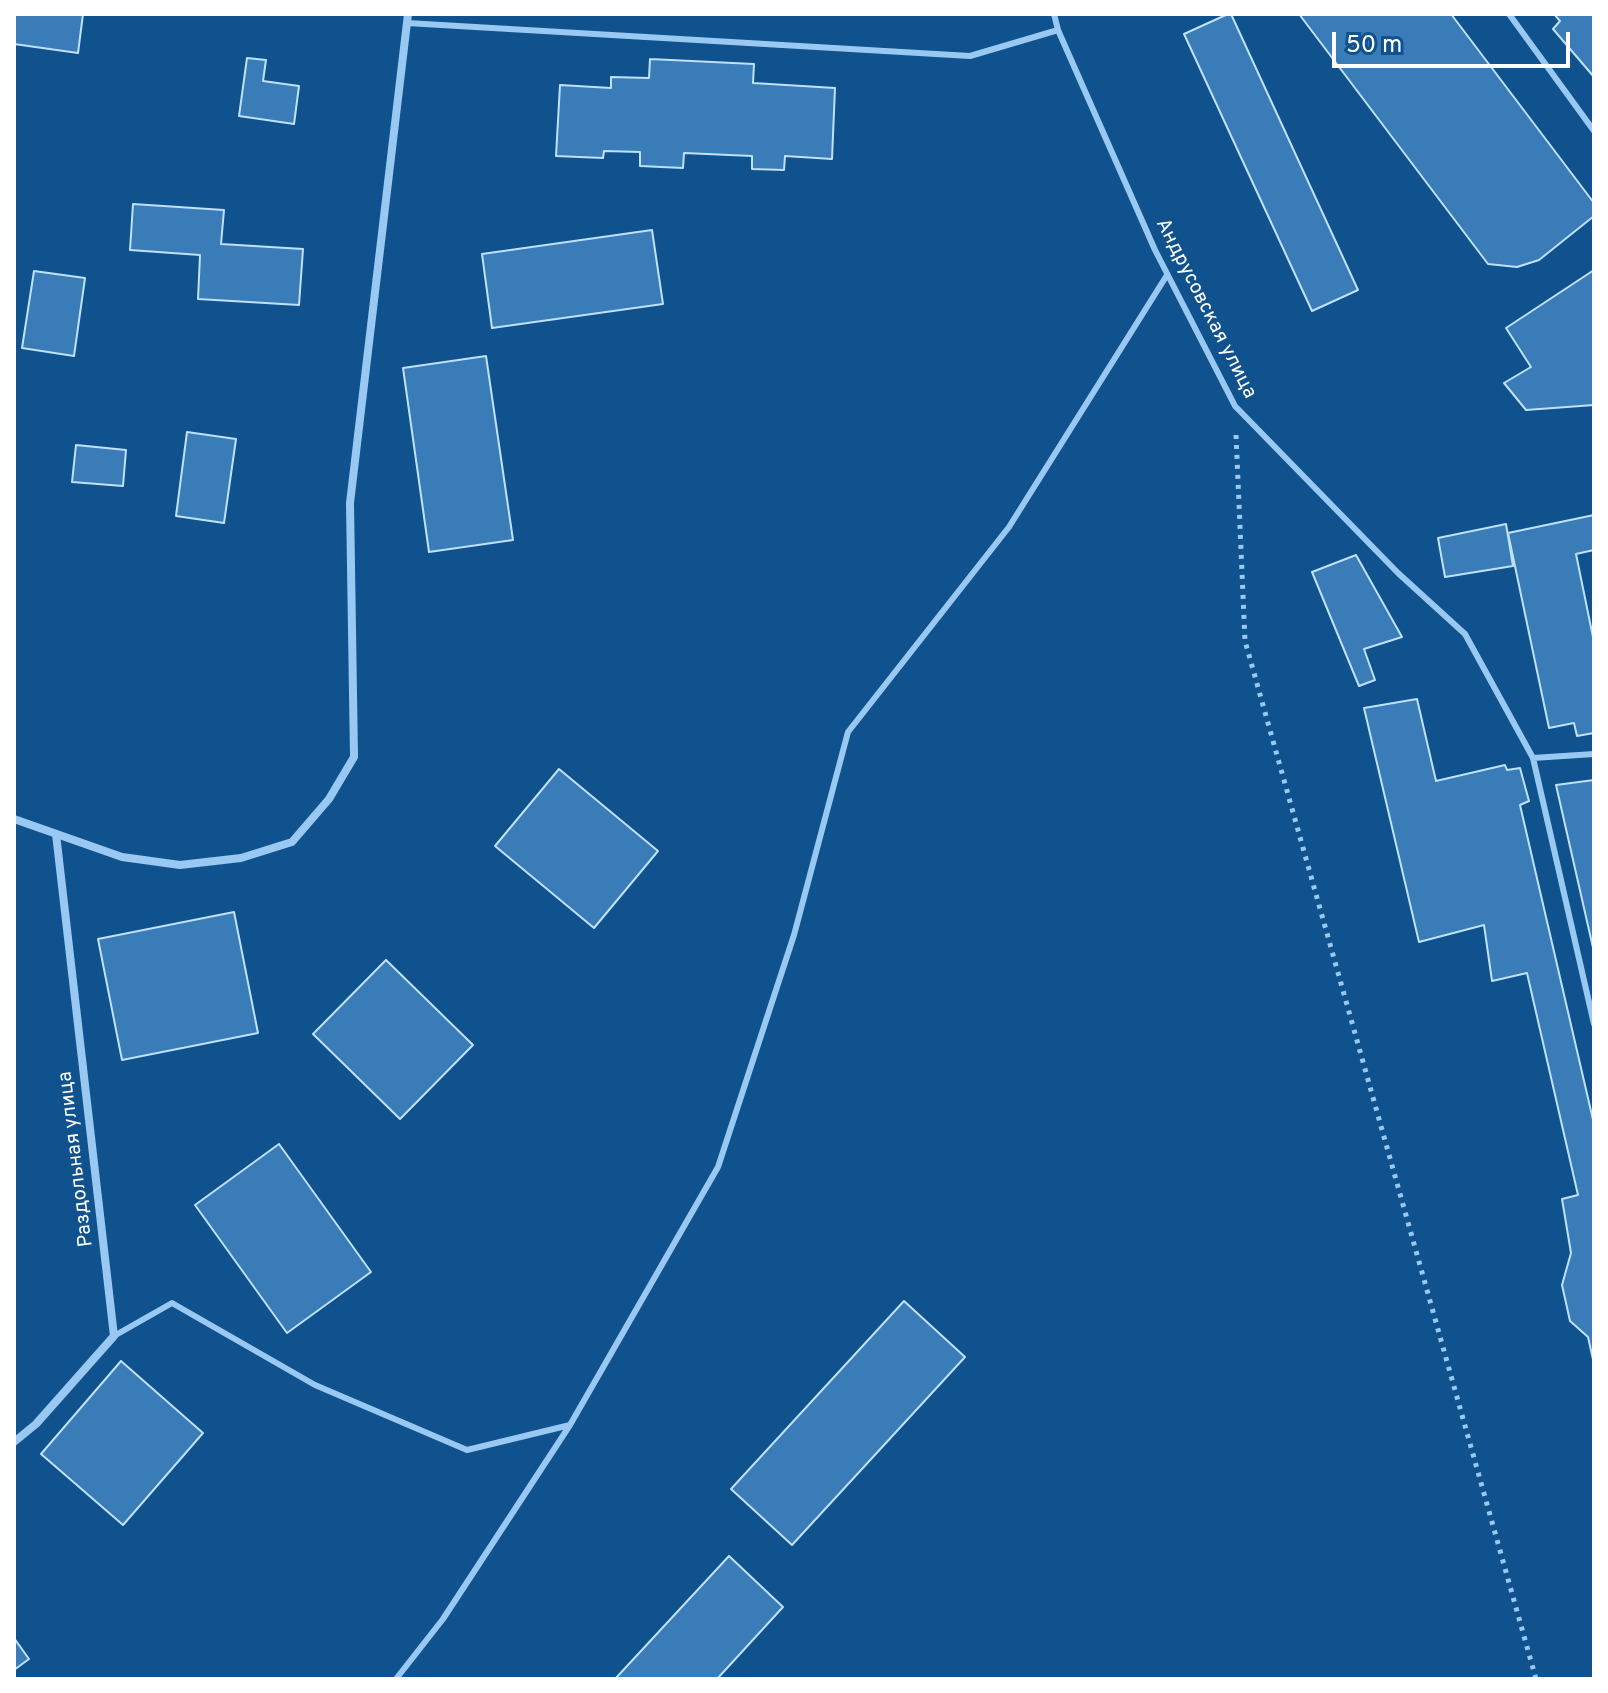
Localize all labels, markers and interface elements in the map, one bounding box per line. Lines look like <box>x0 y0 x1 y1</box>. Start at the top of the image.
scale bar <box>1336 16 1574 66</box>
text: 50 m <box>1346 31 1402 61</box>
street label: Андрусовская улица <box>1149 215 1261 403</box>
street label: Раздольная улица <box>54 1070 100 1248</box>

